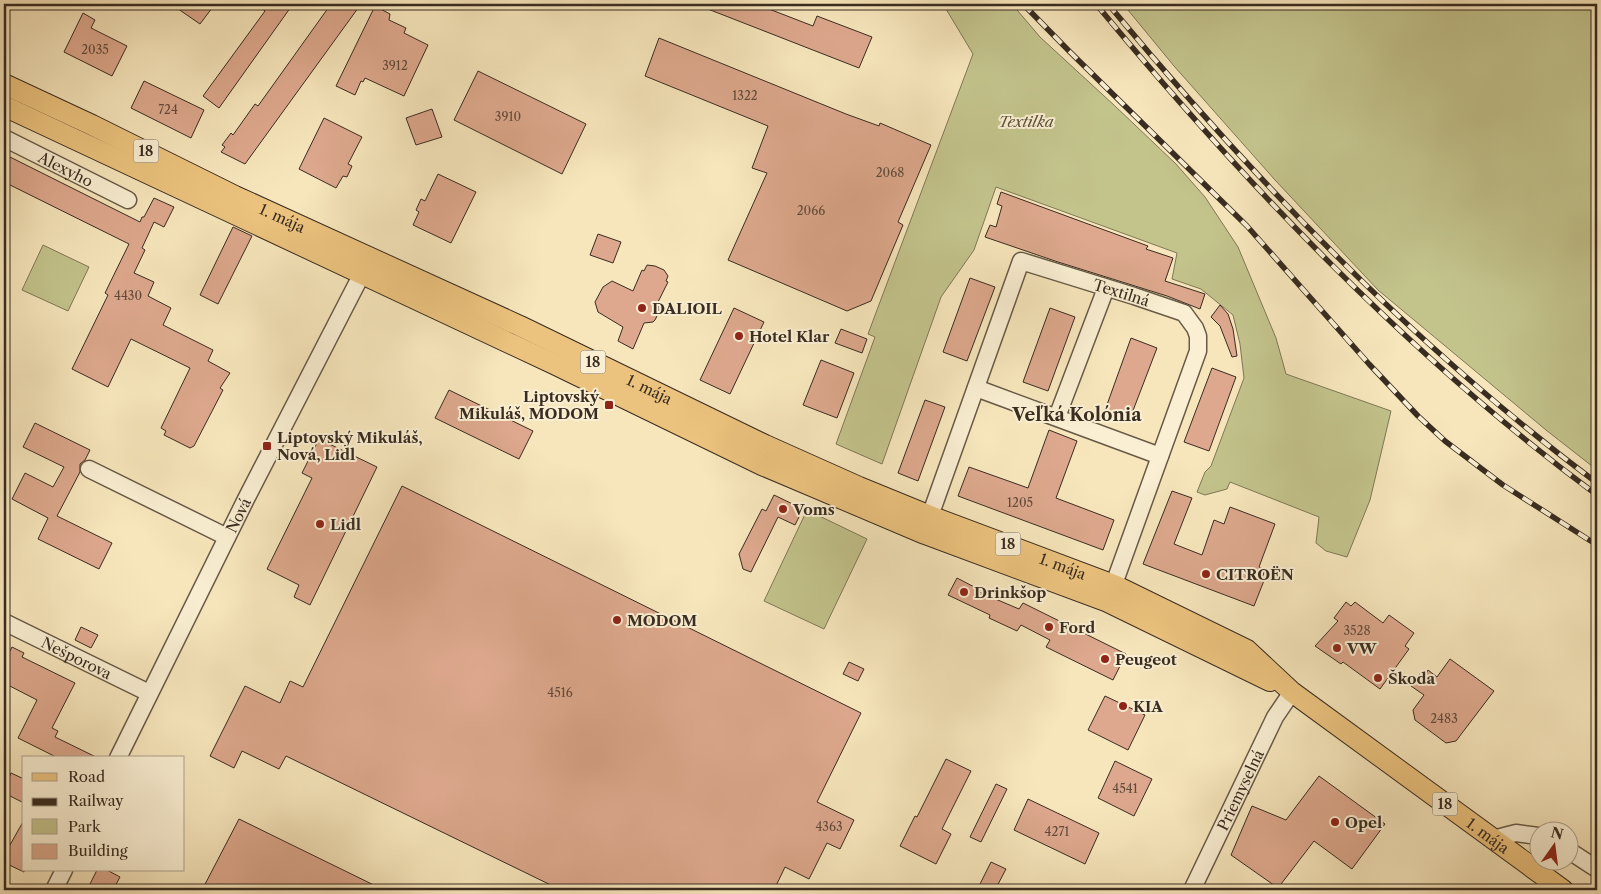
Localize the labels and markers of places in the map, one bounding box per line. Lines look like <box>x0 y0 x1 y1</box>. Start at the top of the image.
place label: DALIOIL <box>652 299 723 318</box>
marker: DALIOIL <box>636 302 648 314</box>
place label: Hotel Klar <box>749 327 830 346</box>
marker: Hotel Klar <box>733 330 745 342</box>
place label: Liptovský Mikuláš, MODOM <box>459 387 600 423</box>
marker: Liptovský Mikuláš, MODOM <box>603 399 615 411</box>
place label: Liptovský Mikuláš, Nová, Lidl <box>277 428 423 464</box>
marker: Liptovský Mikuláš, Nová, Lidl <box>261 440 273 452</box>
place label: Voms <box>792 500 835 519</box>
marker: Voms <box>777 503 789 515</box>
place label: Lidl <box>330 515 361 534</box>
marker: Lidl <box>314 518 326 530</box>
place label: CITROËN <box>1216 565 1294 584</box>
marker: CITROËN <box>1200 568 1212 580</box>
place label: Drinkšop <box>974 583 1046 602</box>
marker: Drinkšop <box>958 586 970 598</box>
place label: MODOM <box>627 611 697 630</box>
marker: MODOM <box>611 614 623 626</box>
place label: Ford <box>1059 618 1095 637</box>
marker: Ford <box>1043 621 1055 633</box>
place label: VW <box>1346 639 1378 658</box>
marker: VW <box>1331 642 1343 654</box>
place label: Peugeot <box>1115 650 1177 669</box>
marker: Peugeot <box>1099 653 1111 665</box>
place label: Škoda <box>1388 669 1436 688</box>
marker: Škoda <box>1372 672 1384 684</box>
place label: KIA <box>1133 697 1163 716</box>
marker: KIA <box>1117 700 1129 712</box>
place label: Opel <box>1345 813 1382 832</box>
marker: Opel <box>1329 816 1341 828</box>

